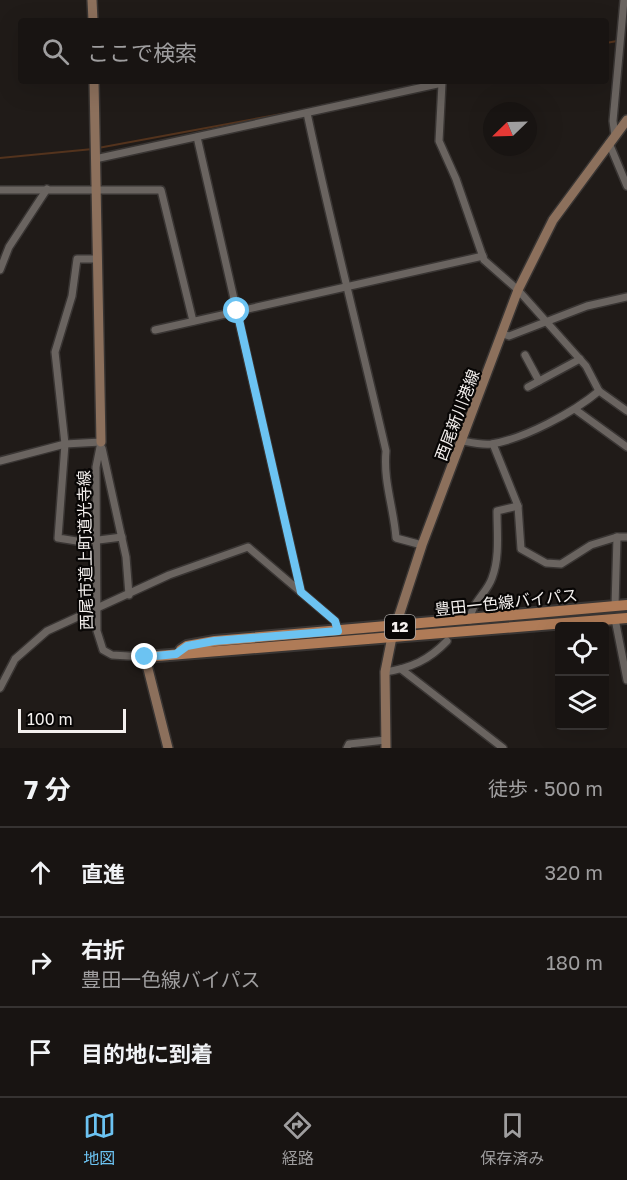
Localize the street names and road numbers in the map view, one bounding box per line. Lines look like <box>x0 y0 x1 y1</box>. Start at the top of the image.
street label: 西尾新川港線 <box>430 367 484 463</box>
street label: 西尾市道上町道光寺線 <box>74 470 96 630</box>
street label: 豊田一色線バイパス <box>434 585 578 619</box>
road number: 12 <box>385 615 415 639</box>

